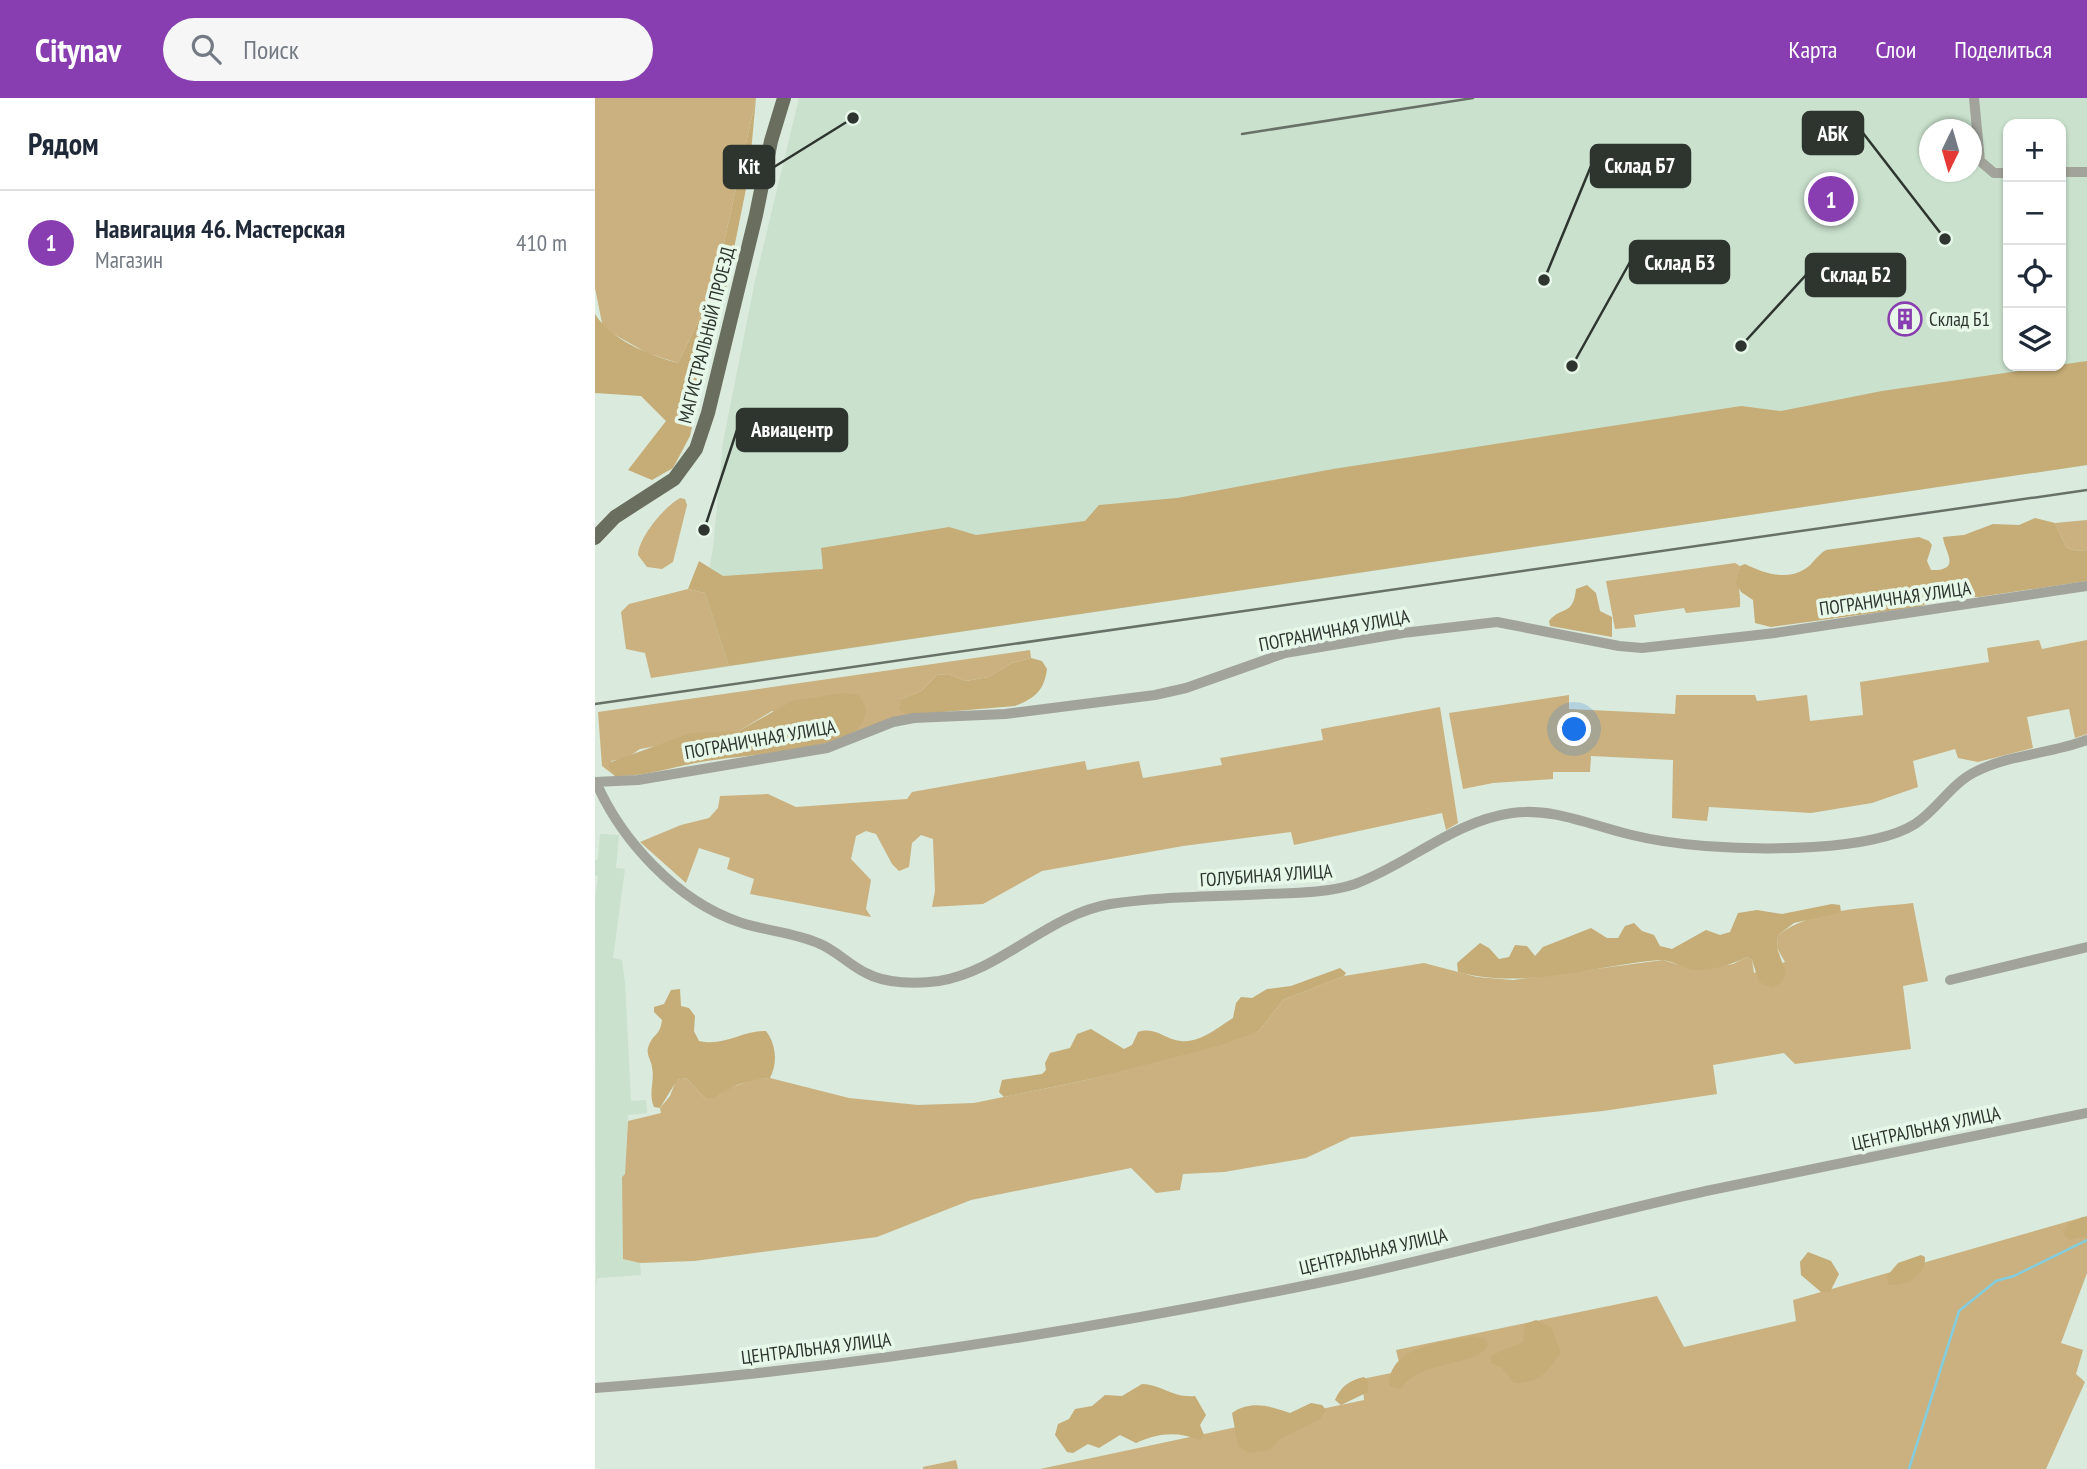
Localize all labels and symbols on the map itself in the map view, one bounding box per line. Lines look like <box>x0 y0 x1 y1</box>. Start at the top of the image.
callout: АБК <box>1803 112 1863 154</box>
north arrow <box>1919 119 1982 182</box>
text: АБК <box>1816 120 1849 147</box>
callout: Склад Б7 <box>1591 145 1690 187</box>
callout: Kit <box>724 146 774 188</box>
text: Склад Б7 <box>1604 152 1676 179</box>
text: Kit <box>738 153 760 180</box>
pin: 1 <box>1808 173 1854 225</box>
callout: Склад Б3 <box>1630 241 1729 283</box>
street label: МАГИСТРАЛЬНЫЙ ПРОЕЗД <box>672 244 740 426</box>
text: Склад Б3 <box>1644 249 1716 276</box>
callout: Склад Б2 <box>1806 254 1905 296</box>
text: Склад Б2 <box>1820 261 1892 288</box>
building icon: Склад Б1 <box>1886 300 1924 338</box>
place label: Склад Б1 <box>1929 307 1990 331</box>
callout: Авиацентр <box>737 409 847 451</box>
text: Авиацентр <box>750 416 833 443</box>
street label: ПОГРАНИЧНАЯ УЛИЦА <box>1818 575 1972 621</box>
street label: ПОГРАНИЧНАЯ УЛИЦА <box>1257 604 1411 656</box>
your location <box>1557 712 1591 746</box>
street label: ПОГРАНИЧНАЯ УЛИЦА <box>683 714 837 764</box>
street label: ГОЛУБИНАЯ УЛИЦА <box>1199 858 1333 892</box>
street label: ЦЕНТРАЛЬНАЯ УЛИЦА <box>1850 1101 2002 1155</box>
street label: ЦЕНТРАЛЬНАЯ УЛИЦА <box>1297 1222 1449 1280</box>
street label: ЦЕНТРАЛЬНАЯ УЛИЦА <box>740 1327 892 1369</box>

